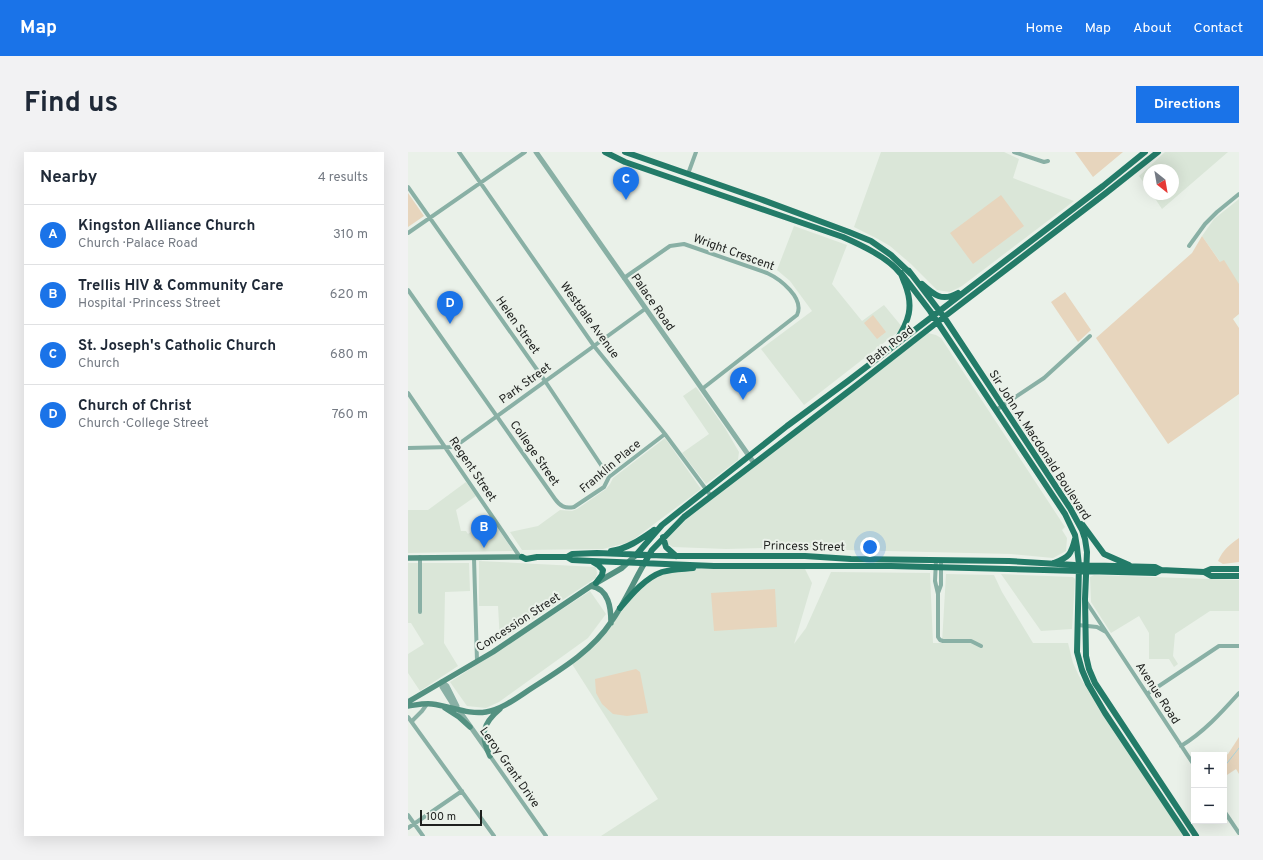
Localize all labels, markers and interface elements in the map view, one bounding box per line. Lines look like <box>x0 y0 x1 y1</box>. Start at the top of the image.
text: Map <box>20 16 57 40</box>
text: Home <box>1026 20 1063 37</box>
text: Map <box>1085 20 1111 37</box>
text: About <box>1133 20 1172 37</box>
text: Contact <box>1194 20 1243 37</box>
text: Find us <box>24 86 118 122</box>
button: Directions <box>1136 86 1239 123</box>
north arrow <box>1143 164 1179 200</box>
text: Nearby <box>40 167 97 189</box>
pin: C <box>613 167 639 200</box>
text: 4 results <box>318 170 368 186</box>
text: Kingston Alliance Church <box>78 217 255 236</box>
text: A <box>48 227 58 243</box>
text: 310 m <box>333 227 368 243</box>
street label: Wright Crescent <box>691 231 777 275</box>
text: Church · Palace Road <box>78 236 198 252</box>
street label: Palace Road <box>627 271 678 334</box>
text: Trellis HIV & Community Care <box>78 277 284 296</box>
street label: Westdale Avenue <box>556 279 622 362</box>
text: B <box>49 287 57 303</box>
text: 620 m <box>330 287 368 303</box>
pin: D <box>437 291 463 324</box>
street label: Helen Street <box>491 293 543 358</box>
text: Hospital · Princess Street <box>78 296 221 312</box>
street label: Bath Road <box>864 322 918 369</box>
text: St. Joseph's Catholic Church <box>78 337 276 356</box>
text: C <box>49 347 57 363</box>
text: 680 m <box>330 347 368 363</box>
text: Church <box>78 356 120 372</box>
street label: Park Street <box>496 360 555 408</box>
pin: A <box>730 367 756 400</box>
street label: Sir John A. Macdonald Boulevard <box>985 367 1094 524</box>
text: Church of Christ <box>78 397 192 416</box>
text: D <box>48 407 58 423</box>
text: 760 m <box>332 407 368 423</box>
text: Church · College Street <box>78 416 209 432</box>
street label: College Street <box>506 418 563 489</box>
street label: Regent Street <box>445 434 500 505</box>
street label: Franklin Place <box>577 436 645 497</box>
pin: B <box>471 515 497 548</box>
your location <box>860 537 880 557</box>
street label: Princess Street <box>763 538 845 556</box>
street label: Concession Street <box>473 590 564 656</box>
street label: Avenue Road <box>1131 660 1183 728</box>
street label: Leroy Grant Drive <box>475 724 543 811</box>
map controls <box>1191 752 1227 824</box>
button: + <box>1191 752 1227 788</box>
button: − <box>1191 788 1227 824</box>
scale bar <box>420 808 482 827</box>
text: 100 m <box>426 810 456 824</box>

